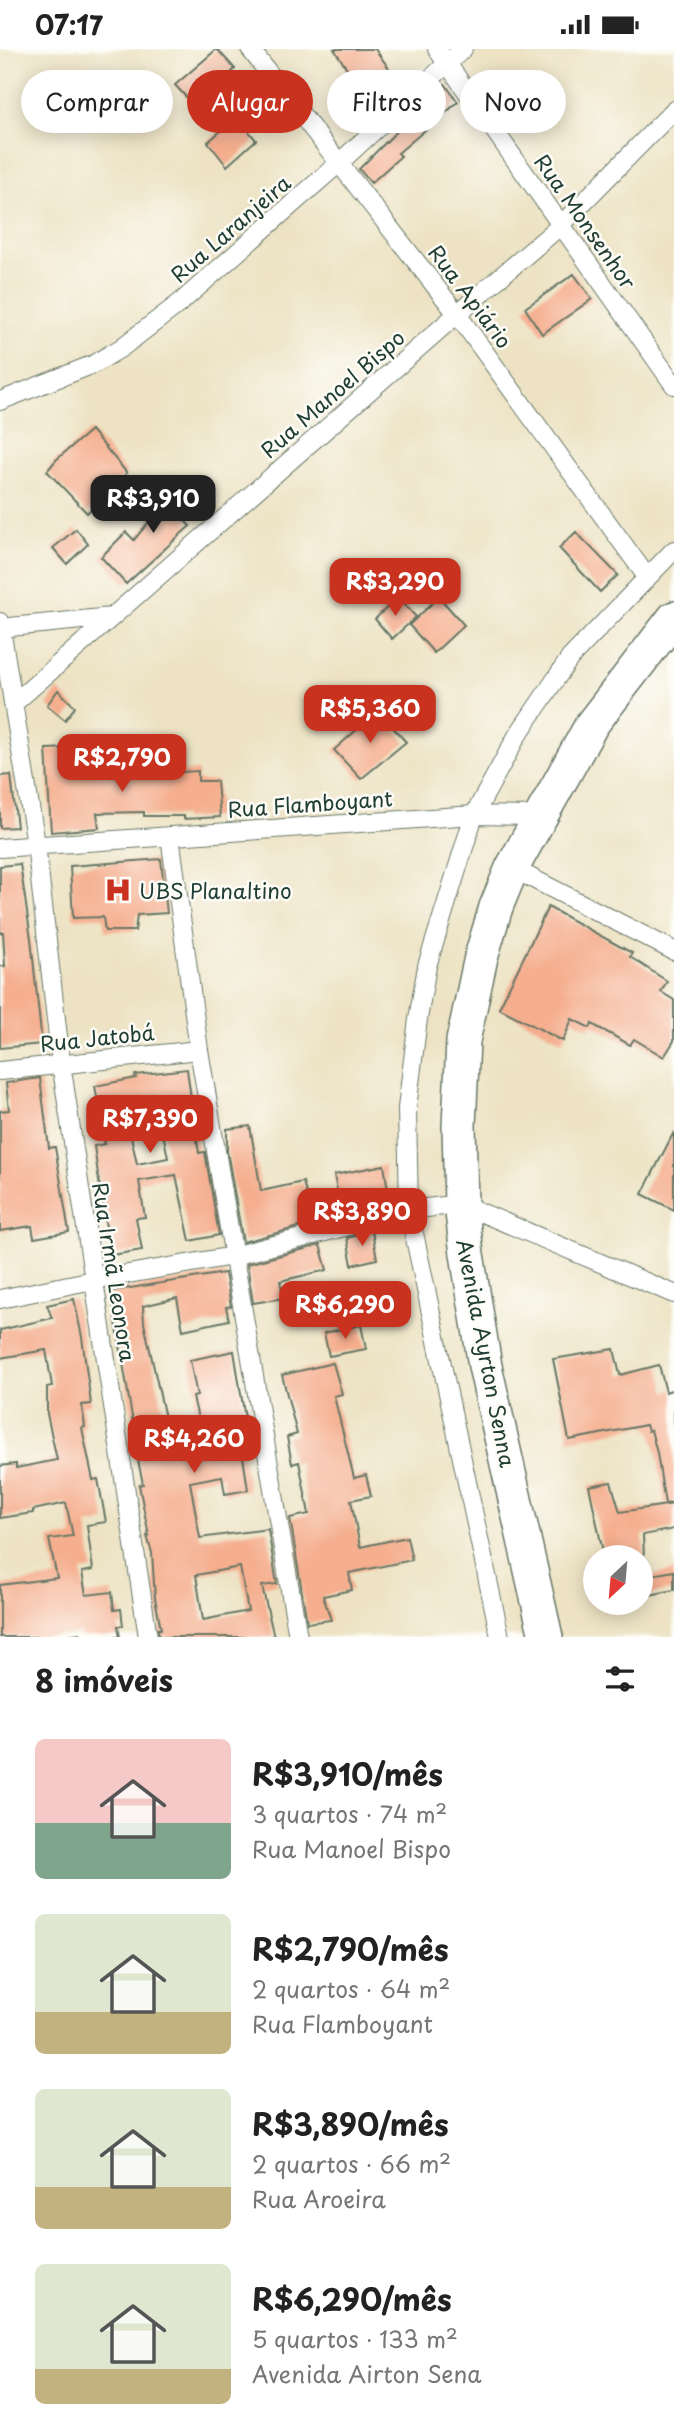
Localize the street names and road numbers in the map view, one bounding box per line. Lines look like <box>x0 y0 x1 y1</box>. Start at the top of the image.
street label: Rua Monsenhor <box>527 147 645 295</box>
street label: Rua Laranjeira <box>163 166 298 289</box>
street label: Rua Apiário <box>421 238 521 354</box>
street label: Rua Manoel Bispo <box>253 321 411 465</box>
street label: Rua Flamboyant <box>226 781 394 825</box>
street label: Rua Jatobá <box>38 1015 156 1059</box>
street label: Rua Irmã Leonora <box>85 1180 145 1364</box>
street label: Avenida Ayrton Senna <box>449 1236 525 1471</box>

